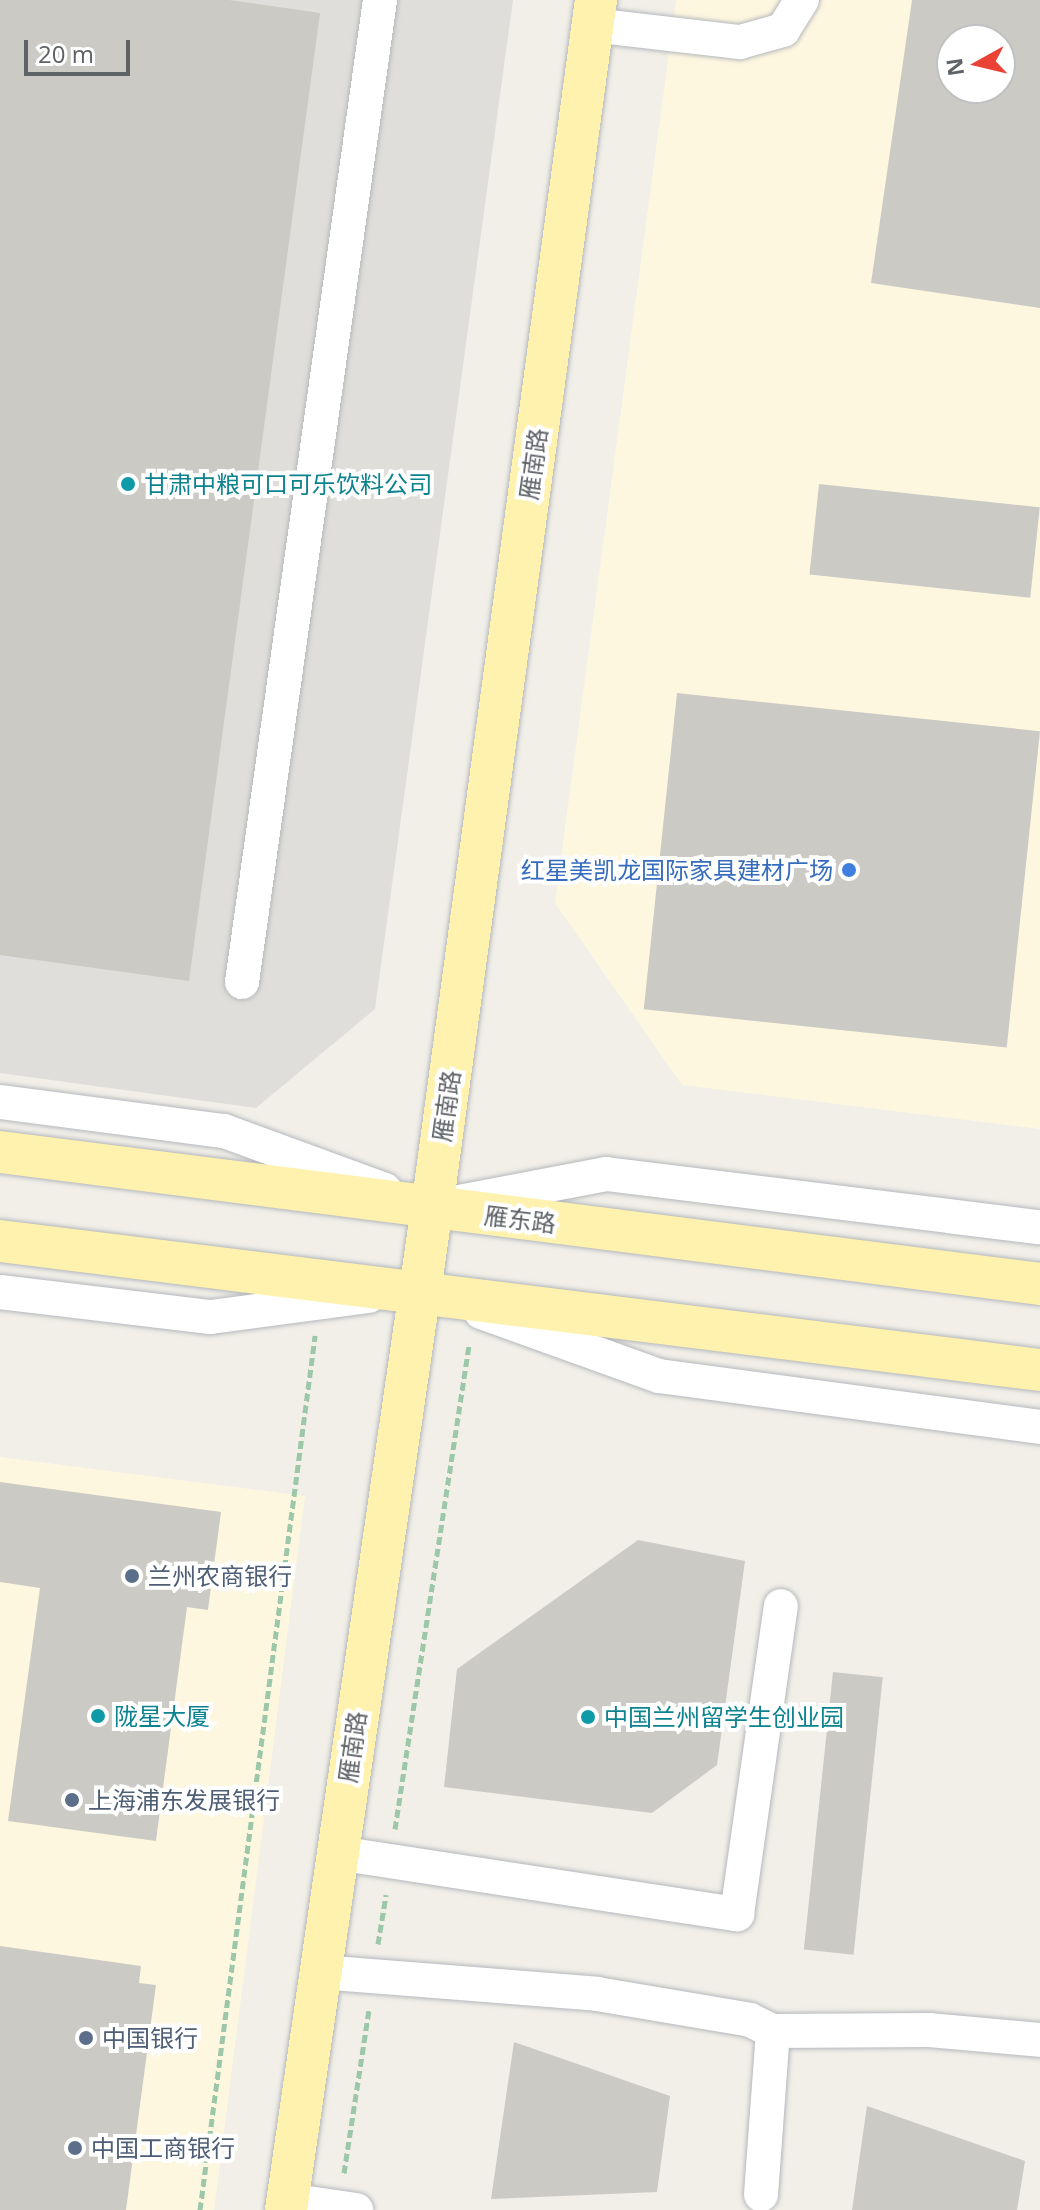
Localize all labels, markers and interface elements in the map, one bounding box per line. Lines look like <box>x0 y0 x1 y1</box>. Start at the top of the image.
scale bar <box>28 24 134 74</box>
north arrow <box>936 24 1016 104</box>
text: 20 m <box>38 37 94 70</box>
text: N <box>938 56 970 78</box>
street label: 雁南路 <box>514 426 552 502</box>
place label: 甘肃中粮可口可乐饮料公司 <box>144 470 432 498</box>
marker: 甘肃中粮可口可乐饮料公司 <box>119 475 137 493</box>
place label: 红星美凯龙国际家具建材广场 <box>521 856 833 884</box>
marker: 红星美凯龙国际家具建材广场 <box>840 861 858 879</box>
street label: 雁南路 <box>427 1068 465 1144</box>
street label: 雁东路 <box>483 1200 557 1238</box>
place label: 兰州农商银行 <box>148 1562 292 1590</box>
marker: 兰州农商银行 <box>123 1567 141 1585</box>
place label: 陇星大厦 <box>114 1702 210 1730</box>
place label: 中国兰州留学生创业园 <box>604 1703 844 1731</box>
marker: 陇星大厦 <box>89 1707 107 1725</box>
marker: 中国兰州留学生创业园 <box>579 1708 597 1726</box>
street label: 雁南路 <box>333 1709 371 1785</box>
place label: 上海浦东发展银行 <box>88 1786 280 1814</box>
marker: 上海浦东发展银行 <box>63 1791 81 1809</box>
place label: 中国银行 <box>102 2024 198 2052</box>
marker: 中国银行 <box>77 2029 95 2047</box>
place label: 中国工商银行 <box>91 2134 235 2162</box>
marker: 中国工商银行 <box>66 2139 84 2157</box>

